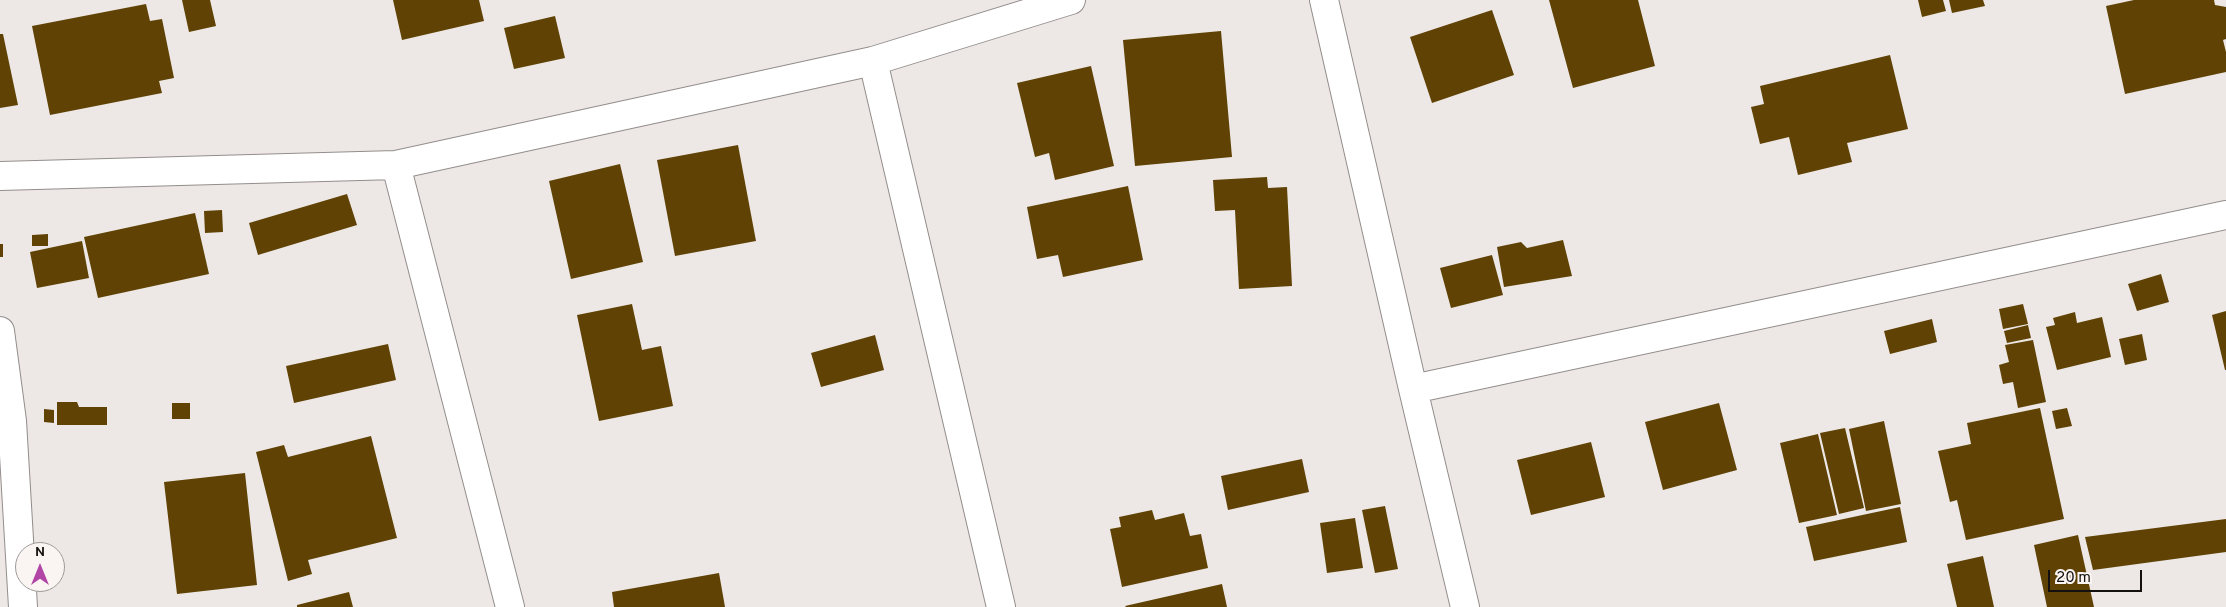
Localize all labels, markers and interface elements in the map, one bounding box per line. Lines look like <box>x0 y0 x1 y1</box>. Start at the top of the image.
north arrow <box>15 542 65 592</box>
text: N <box>35 544 45 561</box>
scale bar <box>2051 560 2145 592</box>
text: 20 m <box>2056 569 2091 588</box>

